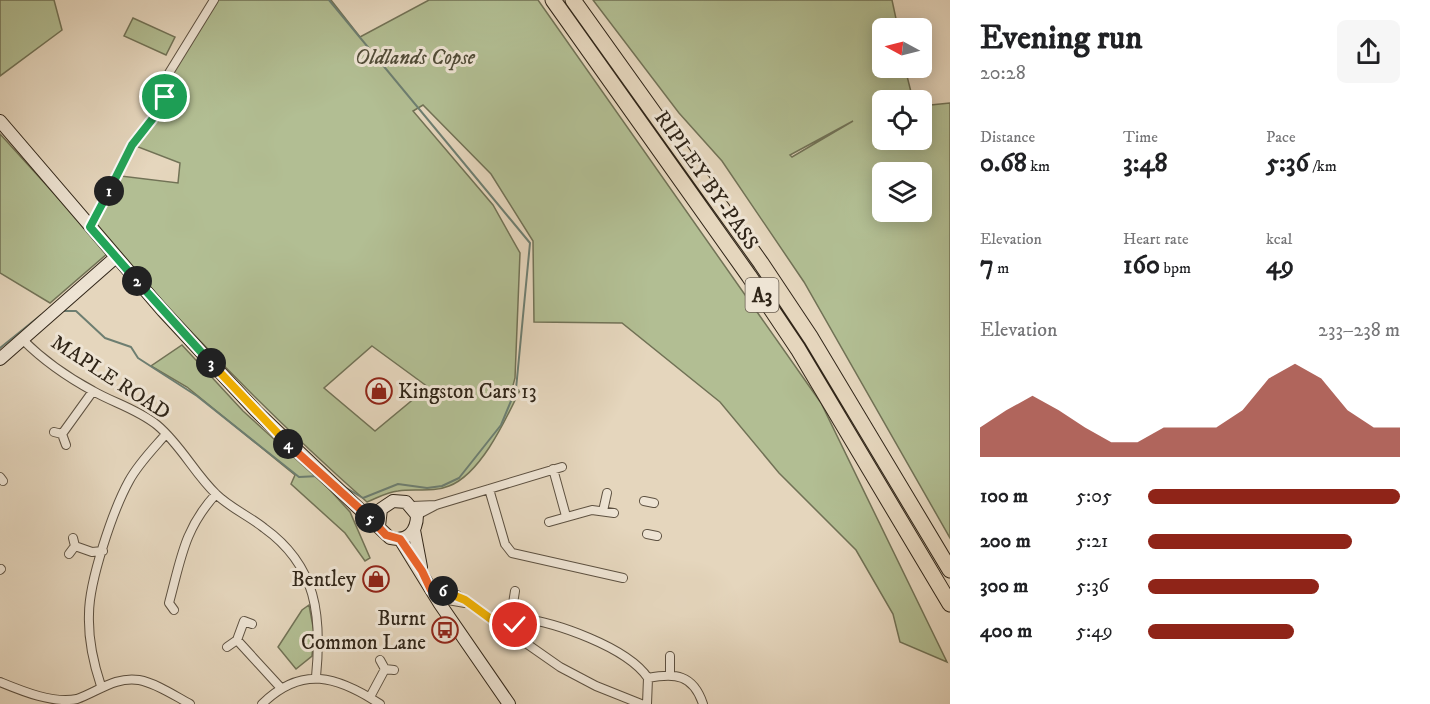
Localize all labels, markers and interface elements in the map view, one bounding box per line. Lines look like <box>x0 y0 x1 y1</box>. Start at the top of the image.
north arrow <box>872 18 932 78</box>
map controls <box>872 18 932 222</box>
text: Evening run <box>980 18 1142 59</box>
button: share <box>1337 20 1400 83</box>
park label: Oldlands Copse <box>355 45 476 71</box>
text: 20:28 <box>980 61 1026 86</box>
pin <box>139 71 190 122</box>
icon: arrive <box>148 80 181 113</box>
button: locate <box>872 90 932 150</box>
street label: RIPLEY BY-PASS <box>648 106 764 255</box>
text: Distance <box>980 127 1035 147</box>
text: Time <box>1123 127 1158 147</box>
text: Pace <box>1266 127 1296 147</box>
text: 0.68 <box>980 147 1027 180</box>
text: 3:48 <box>1123 147 1167 180</box>
text: 5:36 <box>1266 147 1309 180</box>
text: km <box>1027 156 1050 176</box>
text: /km <box>1309 156 1337 176</box>
button: layers <box>872 162 932 222</box>
pin: 1 <box>94 176 124 206</box>
text: 1 <box>106 181 112 201</box>
text: Elevation <box>980 229 1042 249</box>
text: Heart rate <box>1123 229 1189 249</box>
text: kcal <box>1266 229 1292 249</box>
text: 7 <box>980 249 994 282</box>
text: 160 <box>1123 249 1160 282</box>
text: 49 <box>1266 249 1294 282</box>
text: m <box>994 258 1009 278</box>
text: bpm <box>1160 258 1191 278</box>
pin: 2 <box>122 266 152 296</box>
text: 2 <box>133 271 141 291</box>
road number: A3 <box>746 278 778 312</box>
text: Elevation <box>980 318 1057 343</box>
text: 233–238 m <box>1318 318 1400 343</box>
street label: MAPLE ROAD <box>46 330 175 426</box>
pin: 3 <box>196 348 226 378</box>
text: 3 <box>208 353 214 373</box>
shop icon: Kingston Cars 13 <box>364 376 394 406</box>
place label: Kingston Cars 13 <box>398 379 537 405</box>
pin: 4 <box>273 429 303 459</box>
text: 4 <box>283 434 293 454</box>
text: 100 m <box>980 484 1028 509</box>
text: 5:05 <box>1076 484 1112 509</box>
pin: 5 <box>355 503 385 533</box>
text: 5 <box>366 508 374 528</box>
text: 200 m <box>980 529 1031 554</box>
text: 5:21 <box>1076 529 1108 554</box>
shop icon: Bentley <box>361 564 391 594</box>
place label: Bentley <box>292 567 357 593</box>
text: 300 m <box>980 574 1028 599</box>
text: 5:36 <box>1076 574 1109 599</box>
pin: 6 <box>428 576 458 606</box>
text: 6 <box>439 581 447 601</box>
pin <box>489 599 540 650</box>
place label: Burnt Common Lane <box>301 606 426 656</box>
icon: check <box>498 608 531 641</box>
bus stop icon: Burnt Common Lane <box>430 615 460 645</box>
text: 400 m <box>980 619 1032 644</box>
text: 5:49 <box>1076 619 1113 644</box>

